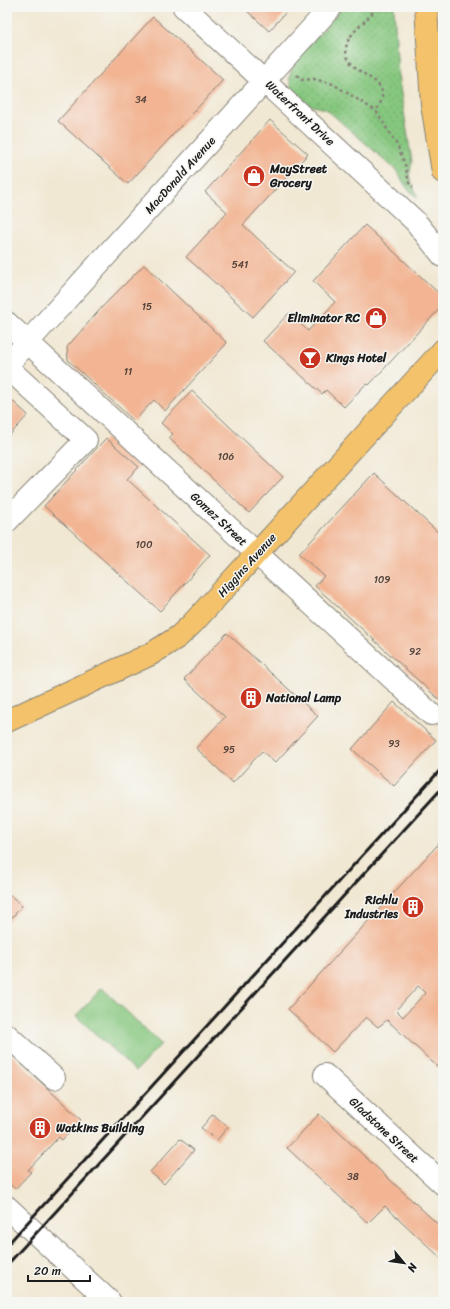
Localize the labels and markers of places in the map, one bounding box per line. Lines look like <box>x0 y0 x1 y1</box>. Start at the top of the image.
place label: MayStreet Grocery <box>269 158 328 194</box>
shop icon: MayStreet Grocery <box>241 163 267 189</box>
shop icon: Eliminator RC <box>363 305 389 331</box>
place label: Eliminator RC <box>287 307 360 329</box>
bar icon: Kings Hotel <box>297 345 323 371</box>
place label: Kings Hotel <box>325 347 387 369</box>
building icon: National Lamp <box>238 685 264 711</box>
place label: National Lamp <box>265 687 342 709</box>
place label: Richlu Industries <box>344 889 399 925</box>
building icon: Richlu Industries <box>400 894 426 920</box>
building icon: Watkins Building <box>27 1115 53 1141</box>
place label: Watkins Building <box>56 1117 145 1139</box>

